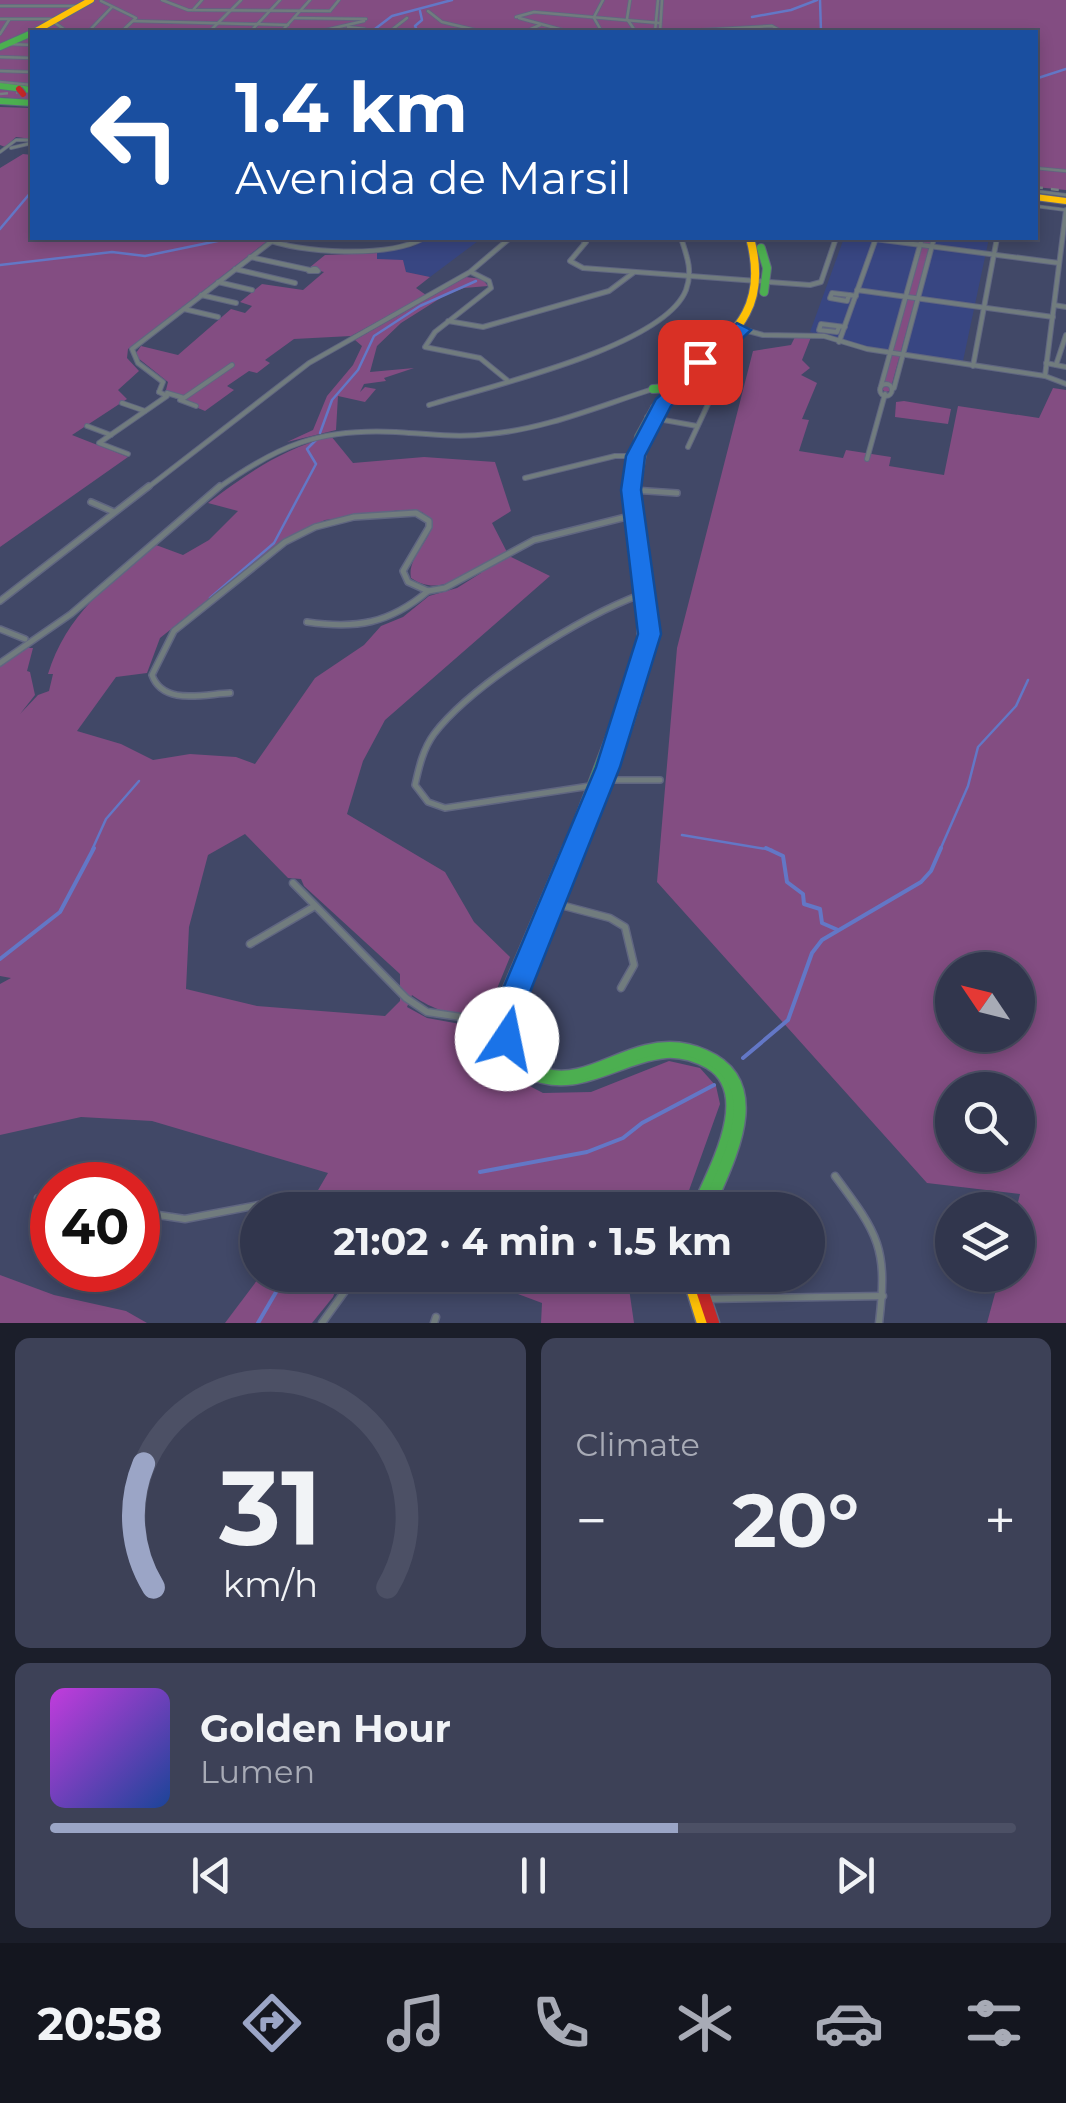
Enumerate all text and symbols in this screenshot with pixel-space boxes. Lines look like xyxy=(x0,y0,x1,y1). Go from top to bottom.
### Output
text: 1.4 km xyxy=(235,64,468,150)
icon: left xyxy=(70,70,200,200)
text: Avenida de Marsil xyxy=(235,150,631,205)
pin xyxy=(658,320,743,405)
icon: arrive xyxy=(673,335,728,390)
north arrow xyxy=(935,952,1035,1052)
map controls xyxy=(935,952,1035,1292)
position arrow xyxy=(455,987,559,1091)
button: search xyxy=(935,1072,1035,1172)
speed limit sign: 40 xyxy=(30,1162,160,1292)
button: layers xyxy=(935,1192,1035,1292)
text: 21:02 · 4 min · 1.5 km xyxy=(333,1218,732,1265)
text: Climate xyxy=(576,1425,700,1464)
text: 31 xyxy=(218,1444,321,1571)
text: 20° xyxy=(732,1474,859,1566)
text: − xyxy=(576,1487,607,1554)
text: + xyxy=(984,1487,1016,1554)
text: km/h xyxy=(223,1562,318,1606)
text: Golden Hour xyxy=(200,1705,451,1752)
text: Lumen xyxy=(200,1752,315,1791)
icon: previous xyxy=(184,1848,239,1903)
icon: pause xyxy=(506,1848,561,1903)
icon: next xyxy=(828,1848,883,1903)
icon: directions xyxy=(237,1988,307,2058)
icon: music xyxy=(381,1988,451,2058)
icon: phone xyxy=(526,1988,596,2058)
icon: climate xyxy=(670,1988,740,2058)
icon: car xyxy=(814,1988,884,2058)
icon: filters xyxy=(959,1988,1029,2058)
text: 20:58 xyxy=(37,1996,163,2051)

